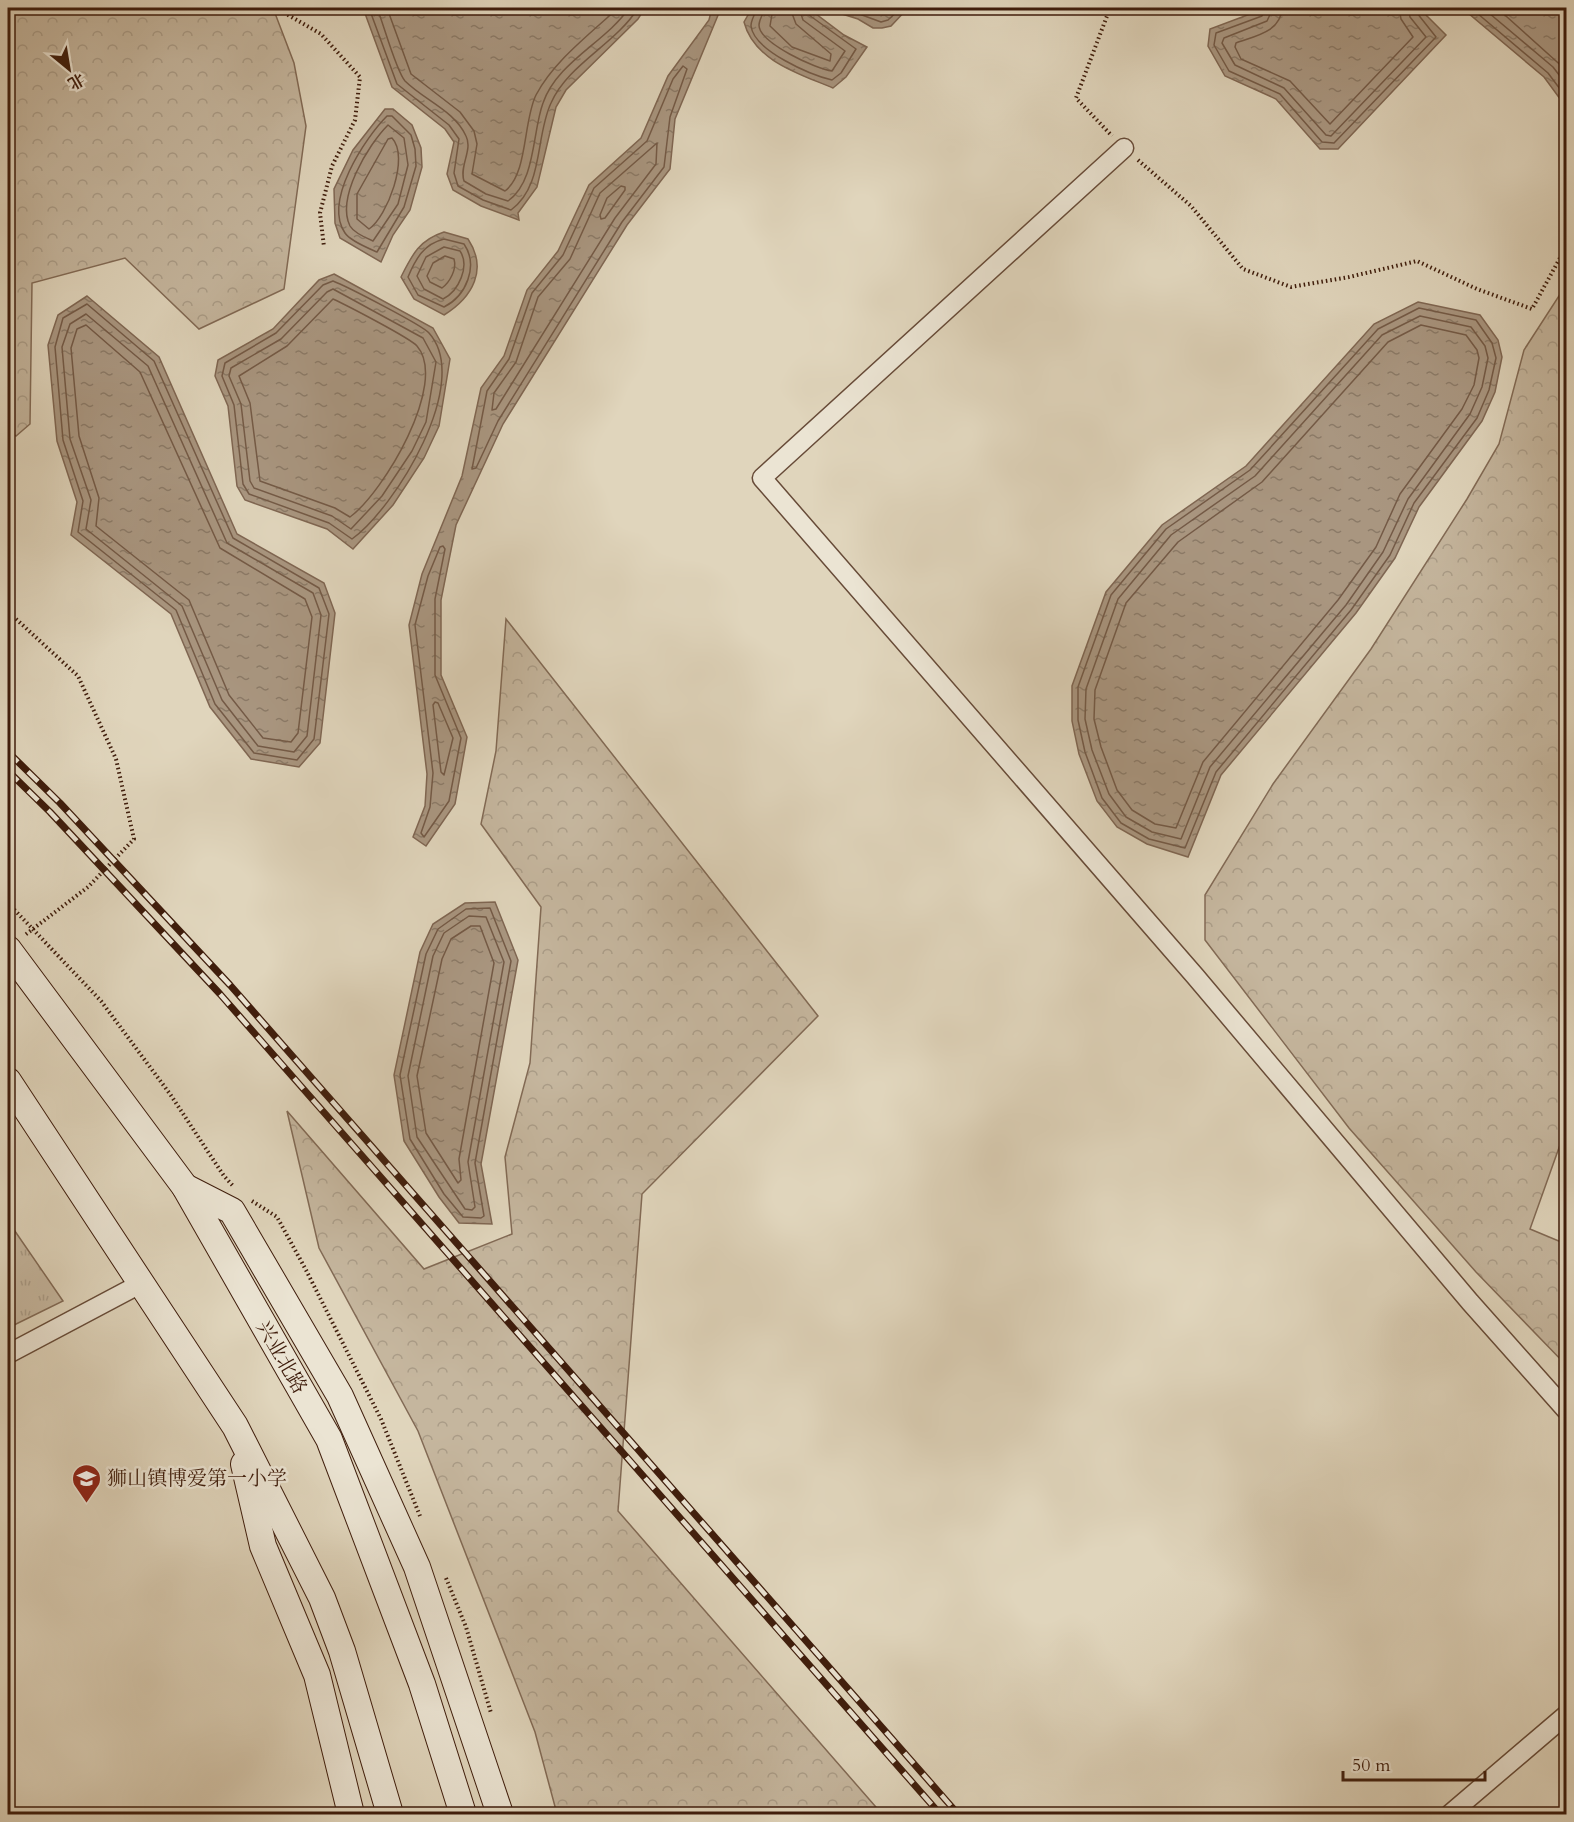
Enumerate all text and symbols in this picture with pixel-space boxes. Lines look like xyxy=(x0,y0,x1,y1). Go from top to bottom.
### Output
north arrow xyxy=(39,39,99,99)
text: 北 xyxy=(64,68,88,95)
street label: 兴业北路 xyxy=(250,1316,313,1399)
school or university icon: 狮山镇博爱第一小学 xyxy=(70,1462,102,1504)
place label: 狮山镇博爱第一小学 xyxy=(107,1465,287,1492)
scale bar xyxy=(1343,1744,1486,1782)
text: 50 m xyxy=(1352,1753,1391,1778)

